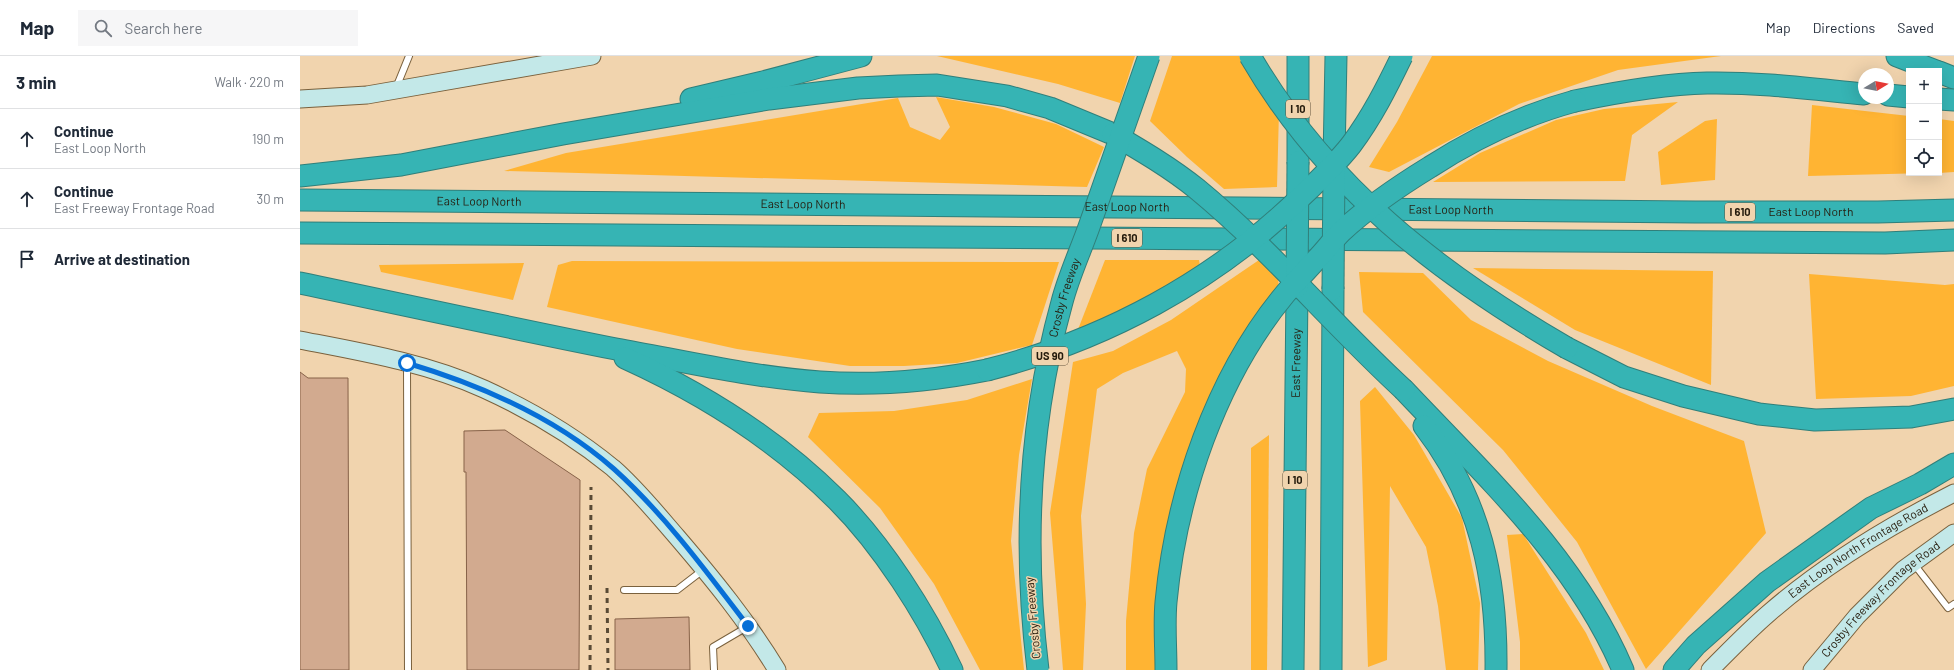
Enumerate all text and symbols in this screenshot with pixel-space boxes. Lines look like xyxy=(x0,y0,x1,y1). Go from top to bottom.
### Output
search box xyxy=(78,10,358,46)
text: Map xyxy=(20,16,54,39)
icon: search xyxy=(92,17,114,39)
text: Search here xyxy=(124,19,202,37)
text: Map xyxy=(1766,19,1791,36)
text: Directions xyxy=(1813,19,1875,36)
text: Saved xyxy=(1897,19,1934,36)
north arrow xyxy=(1858,68,1894,104)
map controls xyxy=(1906,68,1942,176)
button: + xyxy=(1906,68,1942,104)
text: 3 min xyxy=(16,72,56,92)
text: Walk · 220 m xyxy=(214,74,284,90)
road number: I 10 xyxy=(1286,100,1310,118)
button: − xyxy=(1906,104,1942,140)
text: Continue xyxy=(54,122,114,140)
icon: ahead xyxy=(16,128,38,150)
text: 190 m xyxy=(252,131,284,147)
text: East Loop North xyxy=(54,140,146,156)
button: locate xyxy=(1906,140,1942,176)
text: Continue xyxy=(54,182,114,200)
icon: ahead xyxy=(16,188,38,210)
text: 30 m xyxy=(257,191,284,207)
street label: East Loop North xyxy=(436,193,522,208)
street label: East Loop North xyxy=(760,196,846,211)
street label: East Loop North xyxy=(1084,199,1170,213)
text: East Freeway Frontage Road xyxy=(54,200,215,216)
street label: East Loop North xyxy=(1408,202,1494,216)
road number: I 610 xyxy=(1725,203,1755,221)
street label: East Loop North xyxy=(1768,204,1853,218)
road number: I 610 xyxy=(1112,229,1142,247)
icon: arrive xyxy=(16,248,38,270)
text: Arrive at destination xyxy=(54,250,190,268)
street label: Crosby Freeway xyxy=(1045,255,1083,338)
street label: East Freeway xyxy=(1288,328,1303,398)
road number: US 90 xyxy=(1032,347,1068,365)
route start xyxy=(398,354,416,372)
road number: I 10 xyxy=(1283,471,1307,489)
street label: East Loop North Frontage Road xyxy=(1785,500,1930,600)
street label: Crosby Freeway Frontage Road xyxy=(1818,538,1942,660)
street label: Crosby Freeway xyxy=(1021,576,1043,660)
route end xyxy=(739,617,757,635)

